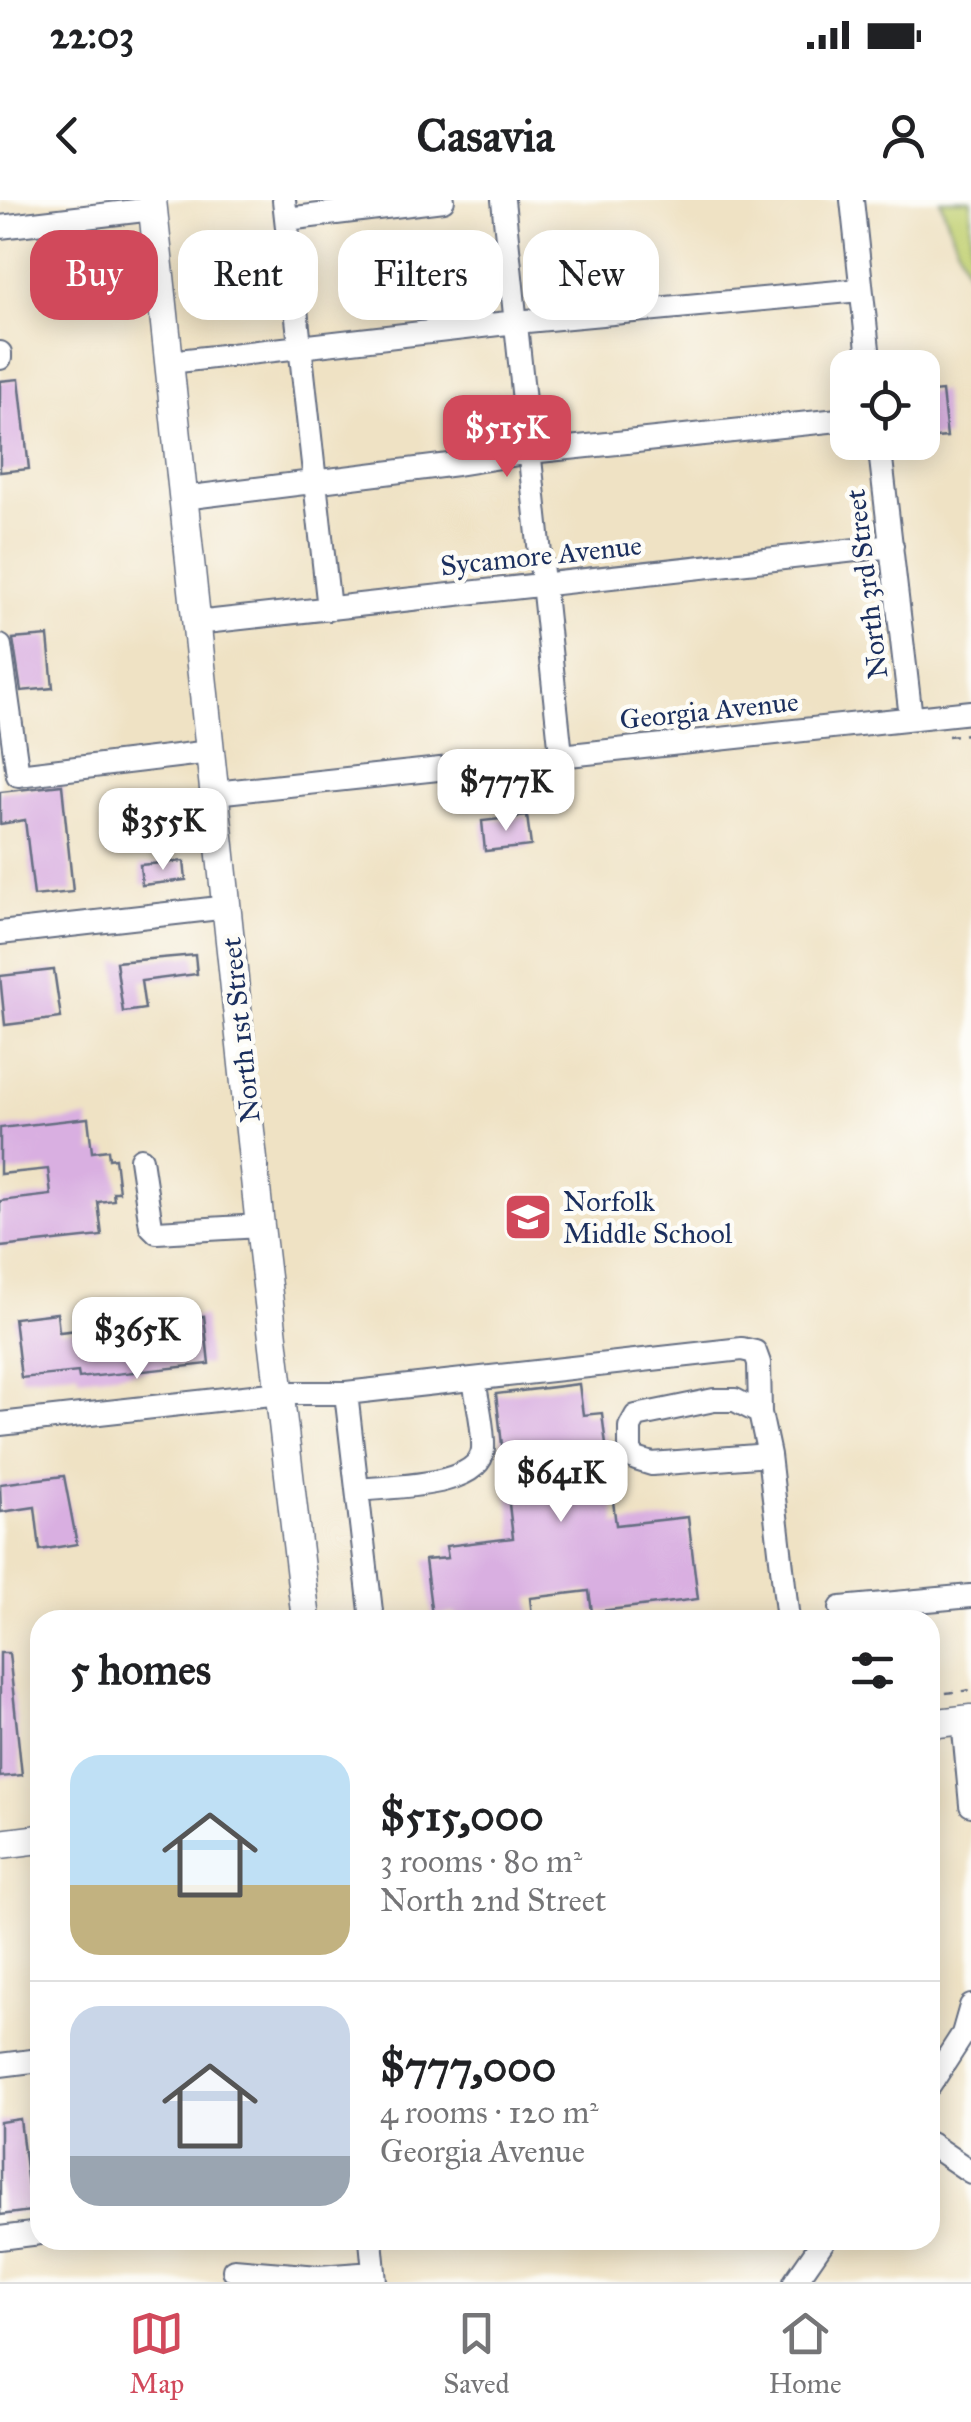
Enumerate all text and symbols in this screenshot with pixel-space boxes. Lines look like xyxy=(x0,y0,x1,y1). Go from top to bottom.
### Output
text: 22:03 xyxy=(50,12,134,58)
icon: back xyxy=(40,108,95,163)
text: Casavia xyxy=(417,108,554,163)
icon: person xyxy=(876,108,931,163)
chip: Buy xyxy=(30,230,158,320)
chip: Rent xyxy=(178,230,318,320)
chip: Filters xyxy=(338,230,503,320)
chip: New xyxy=(523,230,659,320)
map controls xyxy=(830,350,940,460)
button: locate xyxy=(830,350,940,460)
pin: $515K xyxy=(437,395,577,480)
text: $515K xyxy=(465,408,549,447)
street label: North 3rd Street xyxy=(837,487,895,681)
street label: Sycamore Avenue xyxy=(439,528,643,583)
street label: Georgia Avenue xyxy=(618,684,800,737)
pin: $777K xyxy=(436,749,576,834)
text: $777K xyxy=(459,762,553,801)
pin: $355K xyxy=(93,788,233,873)
text: $355K xyxy=(121,801,205,840)
street label: North 1st Street xyxy=(213,935,268,1124)
place label: Norfolk Middle School xyxy=(563,1184,733,1251)
school or university icon: Norfolk Middle School xyxy=(502,1191,554,1243)
pin: $365K xyxy=(67,1297,207,1382)
text: $365K xyxy=(94,1310,180,1349)
pin: $641K xyxy=(491,1440,631,1525)
text: $641K xyxy=(517,1453,605,1492)
icon: filters xyxy=(845,1643,900,1698)
text: 5 homes xyxy=(70,1644,211,1696)
text: $515,000 xyxy=(380,1790,544,1842)
icon: home xyxy=(150,1795,270,1915)
text: 3 rooms · 80 m² xyxy=(380,1842,582,1881)
text: North 2nd Street xyxy=(380,1881,606,1920)
text: $777,000 xyxy=(380,2041,556,2093)
icon: home xyxy=(150,2046,270,2166)
text: 4 rooms · 120 m² xyxy=(380,2093,599,2132)
text: Georgia Avenue xyxy=(380,2132,585,2171)
tab: Map xyxy=(129,2306,184,2401)
tab: Saved xyxy=(443,2306,510,2401)
tab: Home xyxy=(768,2306,842,2401)

